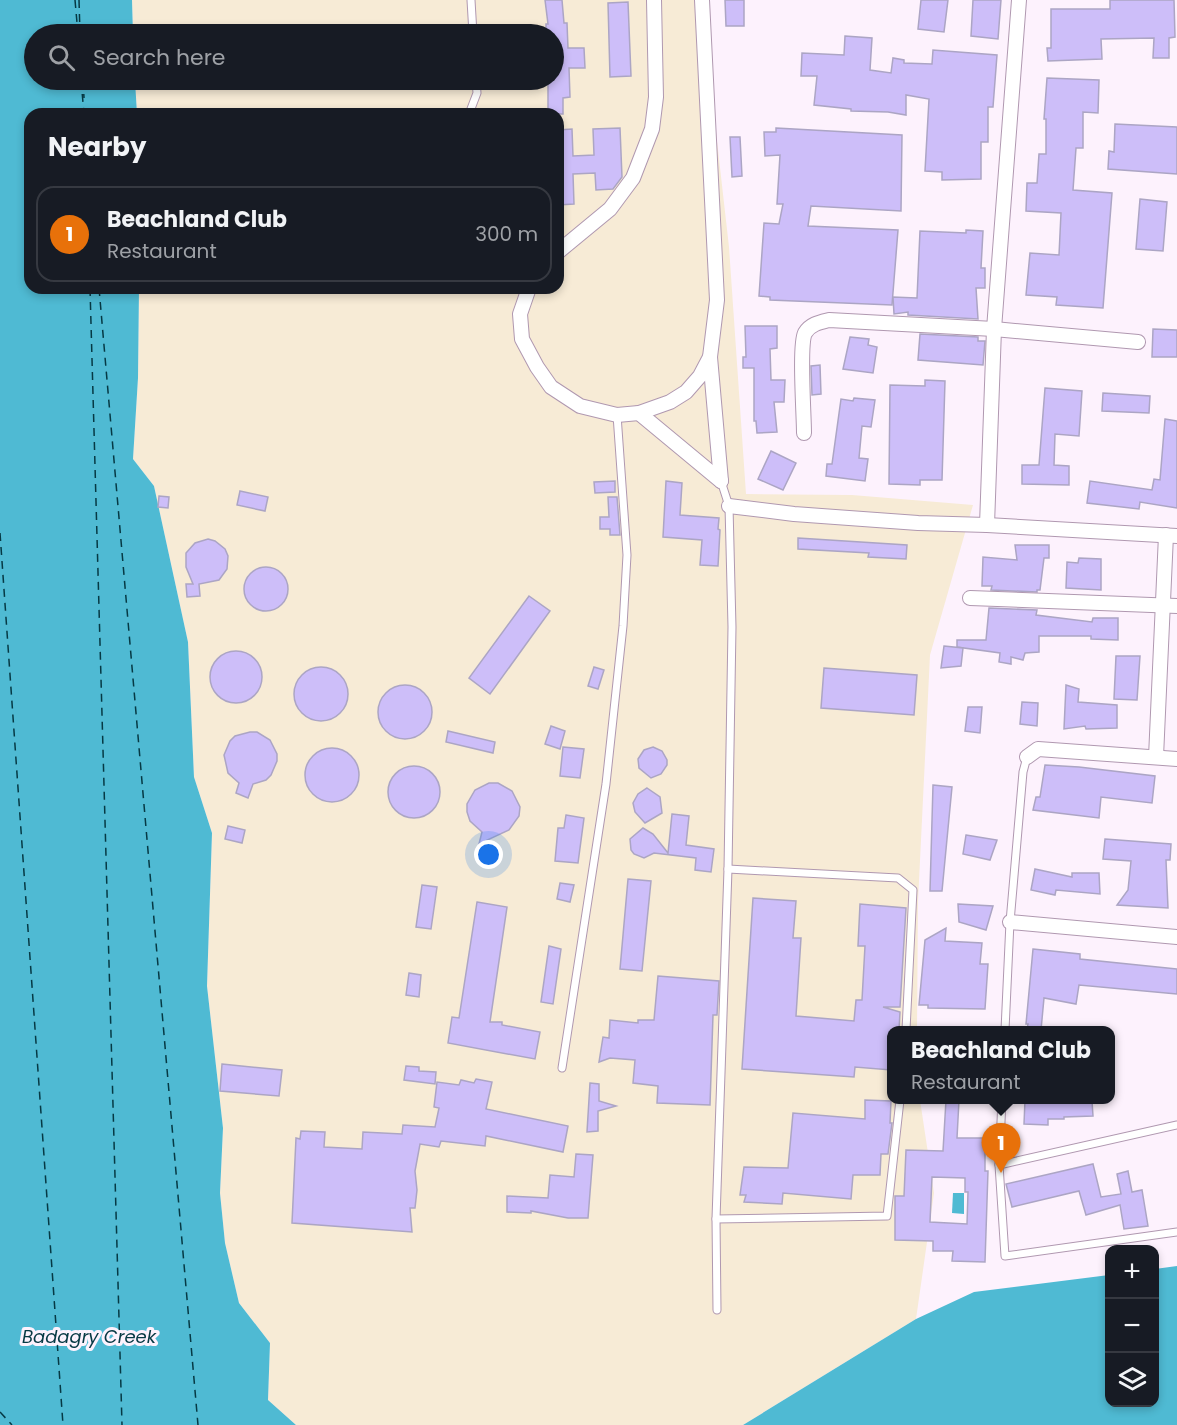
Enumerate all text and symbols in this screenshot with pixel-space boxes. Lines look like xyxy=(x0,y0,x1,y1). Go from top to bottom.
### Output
search box xyxy=(24,24,564,90)
icon: search xyxy=(45,41,78,74)
text: Search here xyxy=(93,42,226,73)
text: Nearby xyxy=(48,129,146,165)
text: Beachland Club xyxy=(107,204,287,235)
text: 1 xyxy=(66,220,73,248)
text: 300 m xyxy=(475,220,538,248)
text: Restaurant xyxy=(107,237,217,265)
your location xyxy=(474,840,503,869)
popup xyxy=(887,1026,1115,1104)
text: Beachland Club xyxy=(911,1035,1091,1066)
text: Restaurant xyxy=(911,1068,1021,1096)
pin: 1 xyxy=(982,1124,1020,1173)
map controls xyxy=(1105,1245,1159,1407)
button: + xyxy=(1105,1245,1159,1299)
button: − xyxy=(1105,1299,1159,1353)
water label: Badagry Creek xyxy=(22,1324,157,1349)
button: layers xyxy=(1105,1353,1159,1407)

